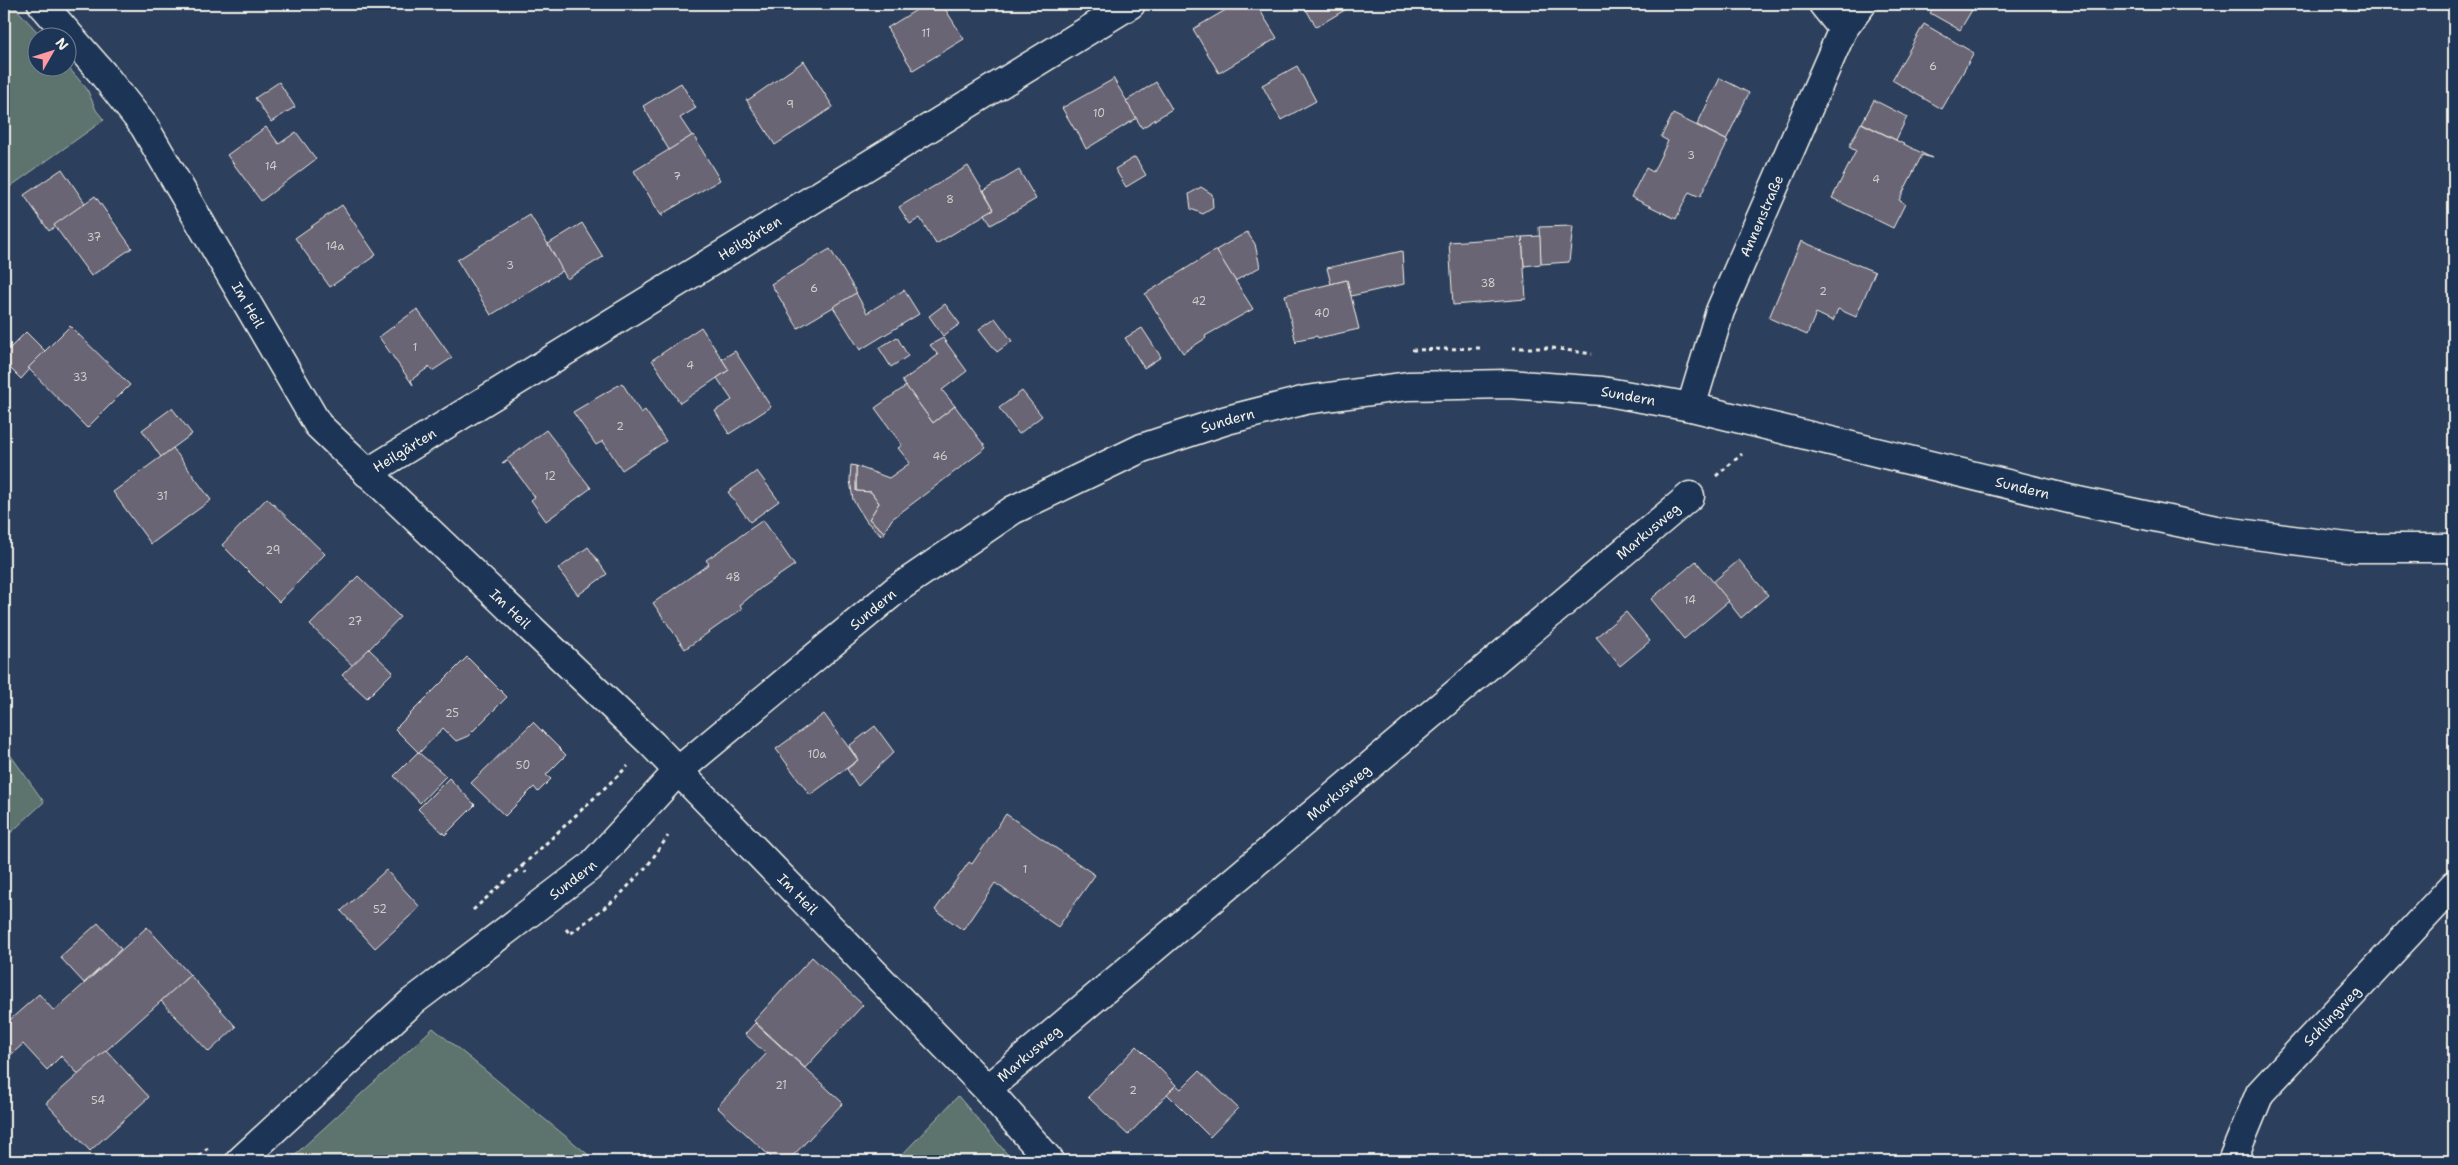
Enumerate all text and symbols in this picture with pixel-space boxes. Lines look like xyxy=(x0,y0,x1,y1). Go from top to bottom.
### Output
house number: 11 xyxy=(922,26,930,41)
north arrow xyxy=(28,28,78,78)
text: N xyxy=(52,34,73,54)
house number: 6 xyxy=(1929,59,1937,74)
house number: 9 xyxy=(786,97,794,112)
house number: 10 xyxy=(1093,106,1105,121)
house number: 3 xyxy=(1687,148,1695,163)
house number: 14 xyxy=(265,159,277,174)
house number: 7 xyxy=(673,169,681,184)
street label: Annenstraße xyxy=(1736,172,1787,260)
house number: 4 xyxy=(1872,172,1880,187)
house number: 8 xyxy=(946,192,954,207)
street label: Heilgärten xyxy=(715,212,785,264)
house number: 37 xyxy=(87,230,102,245)
house number: 14a xyxy=(326,239,344,254)
house number: 3 xyxy=(506,258,514,273)
house number: 38 xyxy=(1480,276,1496,291)
street label: Im Heil xyxy=(228,279,269,332)
house number: 6 xyxy=(810,281,818,296)
house number: 2 xyxy=(1819,284,1827,299)
house number: 42 xyxy=(1192,294,1206,309)
house number: 40 xyxy=(1314,306,1330,321)
house number: 1 xyxy=(413,340,417,355)
house number: 4 xyxy=(686,358,694,373)
house number: 33 xyxy=(73,370,87,385)
street label: Sundern xyxy=(1600,382,1657,410)
street label: Sundern xyxy=(1198,404,1257,437)
house number: 2 xyxy=(616,419,624,434)
street label: Heilgärten xyxy=(370,424,440,476)
house number: 46 xyxy=(932,449,948,464)
house number: 12 xyxy=(544,469,556,484)
street label: Sundern xyxy=(1994,472,2052,503)
house number: 31 xyxy=(156,489,168,504)
street label: Markusweg xyxy=(1612,499,1684,564)
house number: 29 xyxy=(266,543,280,558)
house number: 48 xyxy=(725,570,741,585)
street label: Sundern xyxy=(846,584,900,634)
street label: Im Heil xyxy=(486,585,535,633)
house number: 14 xyxy=(1684,593,1696,608)
house number: 27 xyxy=(348,614,363,629)
house number: 25 xyxy=(445,706,459,721)
house number: 10a xyxy=(808,747,826,762)
house number: 50 xyxy=(516,758,530,773)
street label: Markusweg xyxy=(1303,760,1374,825)
street label: Sundern xyxy=(545,856,601,904)
house number: 1 xyxy=(1023,862,1027,877)
street label: Im Heil xyxy=(774,870,822,919)
house number: 52 xyxy=(373,902,387,917)
street label: Schlingweg xyxy=(2299,982,2364,1050)
street label: Markusweg xyxy=(993,1021,1065,1086)
house number: 21 xyxy=(775,1078,787,1093)
house number: 2 xyxy=(1129,1083,1137,1098)
house number: 54 xyxy=(91,1093,105,1108)

